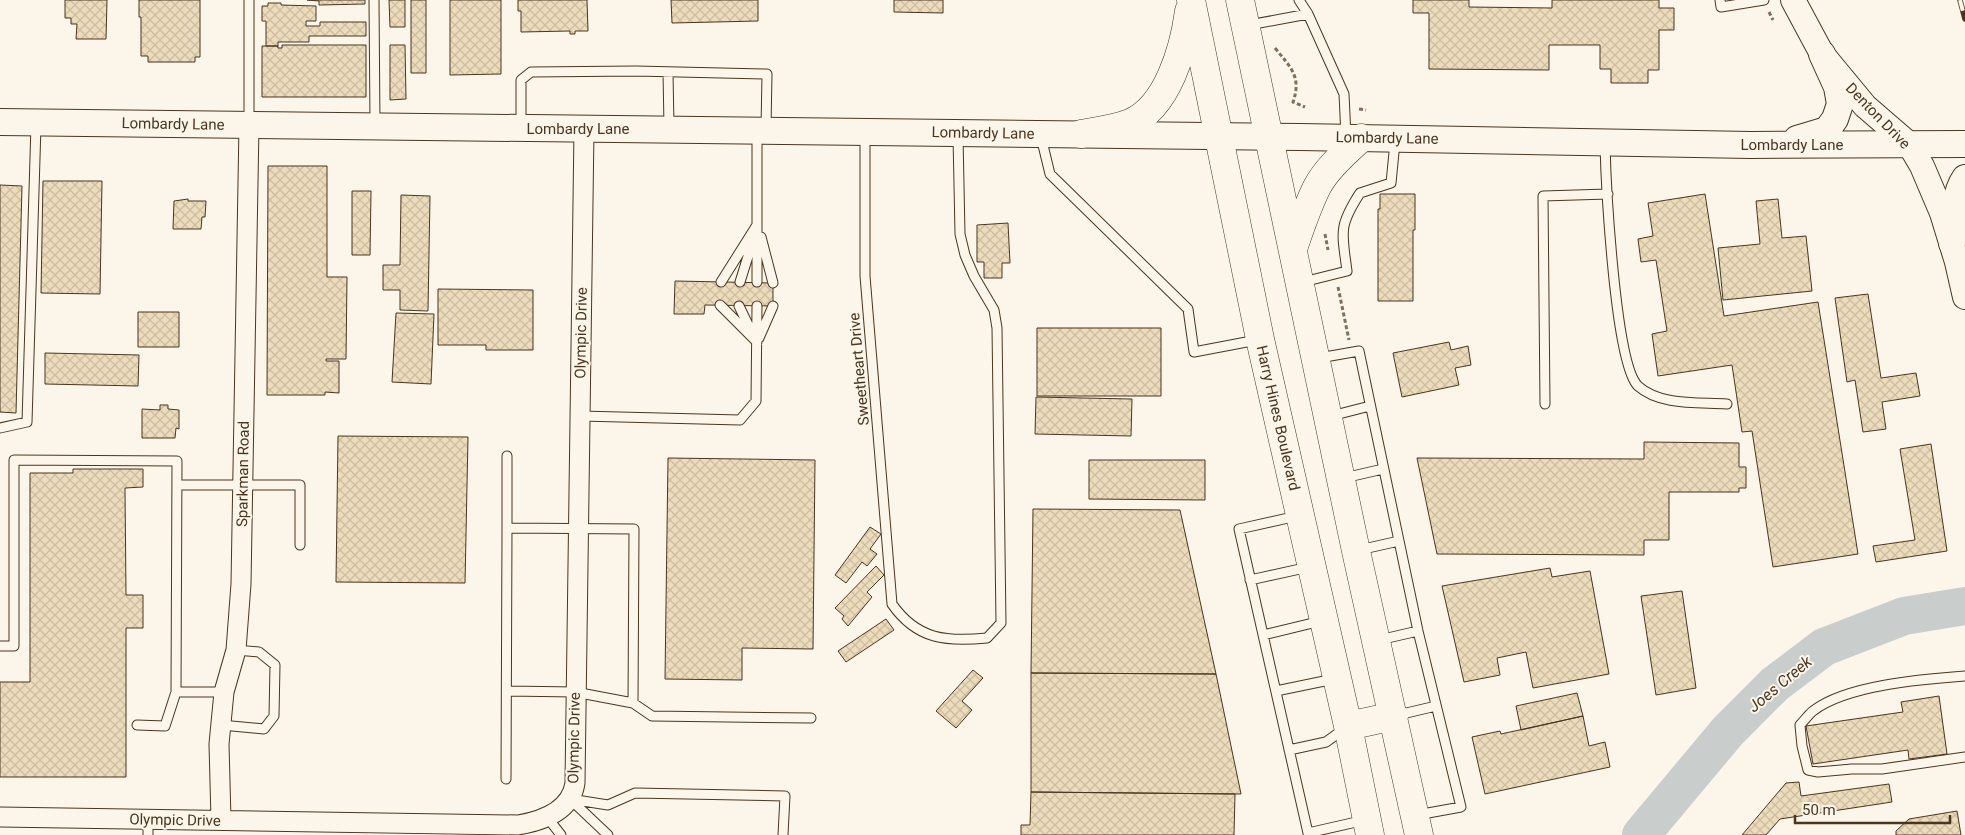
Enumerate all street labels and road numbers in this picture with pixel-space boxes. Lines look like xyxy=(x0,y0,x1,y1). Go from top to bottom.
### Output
street label: Denton Drive xyxy=(1842,79,1914,153)
street label: Lombardy Lane xyxy=(121,114,225,134)
street label: Lombardy Lane xyxy=(526,120,630,138)
street label: Lombardy Lane xyxy=(931,123,1035,143)
street label: Lombardy Lane xyxy=(1335,128,1439,148)
street label: Lombardy Lane xyxy=(1740,136,1844,154)
street label: Olympic Drive xyxy=(571,287,591,379)
street label: Sweetheart Drive xyxy=(845,312,873,426)
street label: Harry Hines Boulevard xyxy=(1253,344,1303,492)
street label: Sparkman Road xyxy=(233,421,253,527)
street label: Olympic Drive xyxy=(564,692,584,784)
street label: Olympic Drive xyxy=(129,810,221,830)

